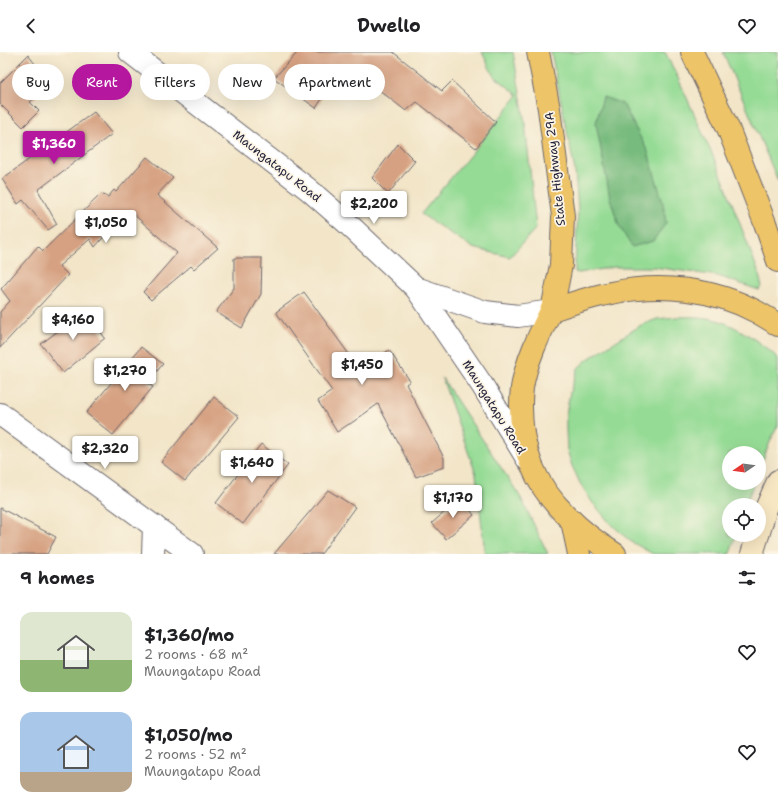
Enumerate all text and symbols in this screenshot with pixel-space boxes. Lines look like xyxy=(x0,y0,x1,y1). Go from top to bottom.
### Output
text: Dwello xyxy=(357,14,421,38)
icon: back xyxy=(20,15,42,37)
icon: heart xyxy=(736,15,758,37)
chip: Buy xyxy=(12,64,64,100)
chip: Rent xyxy=(72,64,132,100)
chip: Filters xyxy=(140,64,210,100)
chip: New xyxy=(218,64,276,100)
chip: Apartment xyxy=(284,64,385,100)
street label: State Highway 29A xyxy=(541,111,569,227)
street label: Maungatapu Road xyxy=(230,126,325,206)
pin: $1,360 xyxy=(21,131,87,165)
text: $1,360 xyxy=(32,135,76,152)
pin: $2,200 xyxy=(341,191,407,225)
text: $2,200 xyxy=(350,195,398,212)
pin: $1,050 xyxy=(73,210,139,244)
text: $1,050 xyxy=(84,214,128,231)
pin: $4,160 xyxy=(40,307,106,341)
text: $4,160 xyxy=(51,311,95,328)
pin: $1,450 xyxy=(329,352,395,386)
text: $1,450 xyxy=(341,356,383,373)
street label: Maungatapu Road xyxy=(459,357,530,457)
pin: $1,270 xyxy=(92,358,158,392)
text: $1,270 xyxy=(103,362,147,379)
pin: $2,320 xyxy=(72,436,138,470)
text: $2,320 xyxy=(81,440,129,457)
north arrow xyxy=(722,446,766,490)
map controls xyxy=(722,446,766,542)
pin: $1,640 xyxy=(219,450,285,484)
text: $1,640 xyxy=(230,454,274,471)
pin: $1,170 xyxy=(420,485,486,519)
text: $1,170 xyxy=(433,489,473,506)
button: locate xyxy=(722,498,766,542)
text: 9 homes xyxy=(20,567,95,589)
icon: filters xyxy=(736,567,758,589)
text: $1,360/mo xyxy=(144,624,234,646)
icon: home xyxy=(52,628,100,676)
icon: heart xyxy=(736,641,758,663)
text: 2 rooms · 68 m² xyxy=(144,646,248,663)
text: Maungatapu Road xyxy=(144,663,261,680)
text: $1,050/mo xyxy=(144,724,233,746)
icon: home xyxy=(52,728,100,776)
icon: heart xyxy=(736,741,758,763)
text: 2 rooms · 52 m² xyxy=(144,746,247,763)
text: Maungatapu Road xyxy=(144,763,261,780)

